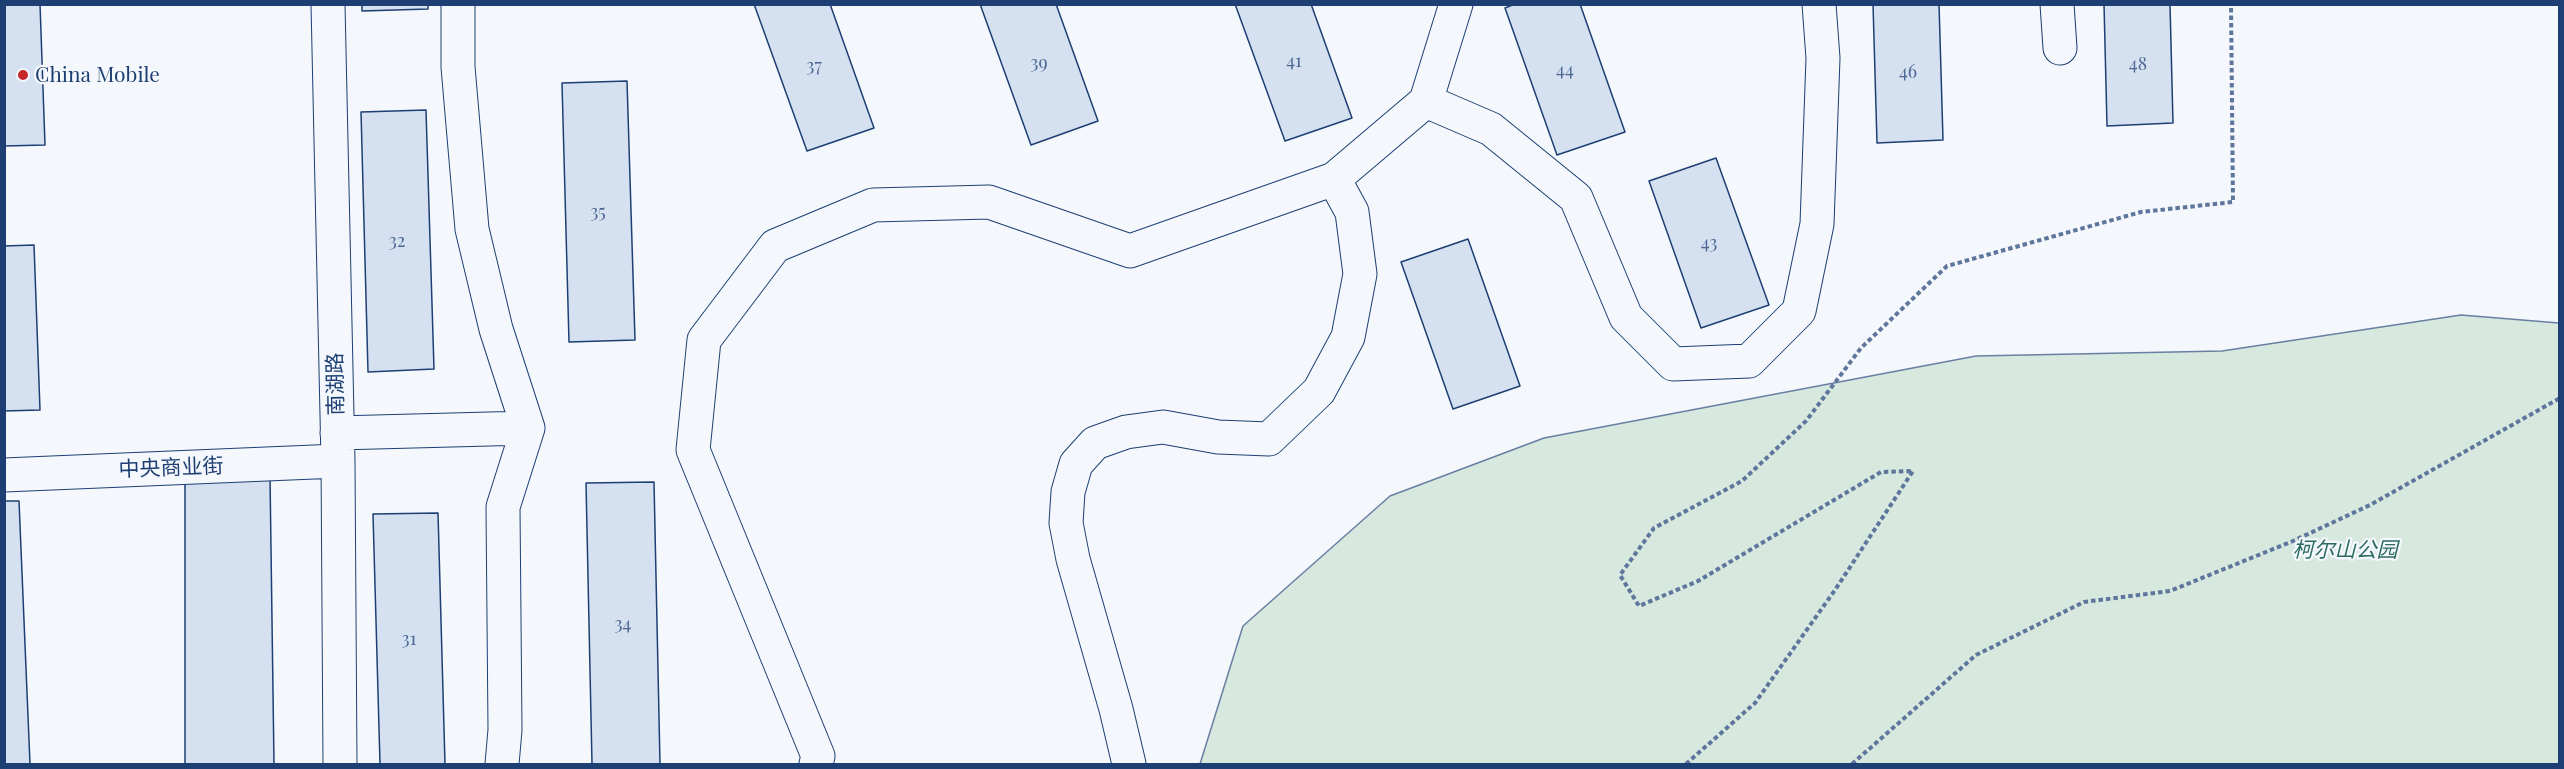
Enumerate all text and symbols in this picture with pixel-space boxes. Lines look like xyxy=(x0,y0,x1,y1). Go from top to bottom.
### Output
house number: 41 xyxy=(1286,50,1302,72)
house number: 39 xyxy=(1030,52,1048,74)
house number: 48 xyxy=(2129,53,2147,75)
house number: 37 xyxy=(806,55,822,77)
house number: 44 xyxy=(1556,59,1574,81)
house number: 46 xyxy=(1899,61,1917,83)
place label: China Mobile xyxy=(35,62,160,88)
marker: China Mobile xyxy=(16,68,30,82)
house number: 35 xyxy=(590,201,606,223)
house number: 32 xyxy=(389,230,405,252)
house number: 43 xyxy=(1701,232,1717,254)
street label: 南湖路 xyxy=(323,352,349,416)
street label: 中央商业街 xyxy=(118,454,224,482)
park label: 柯尔山公园 xyxy=(2293,537,2397,563)
house number: 34 xyxy=(614,613,632,635)
house number: 31 xyxy=(402,628,416,650)

